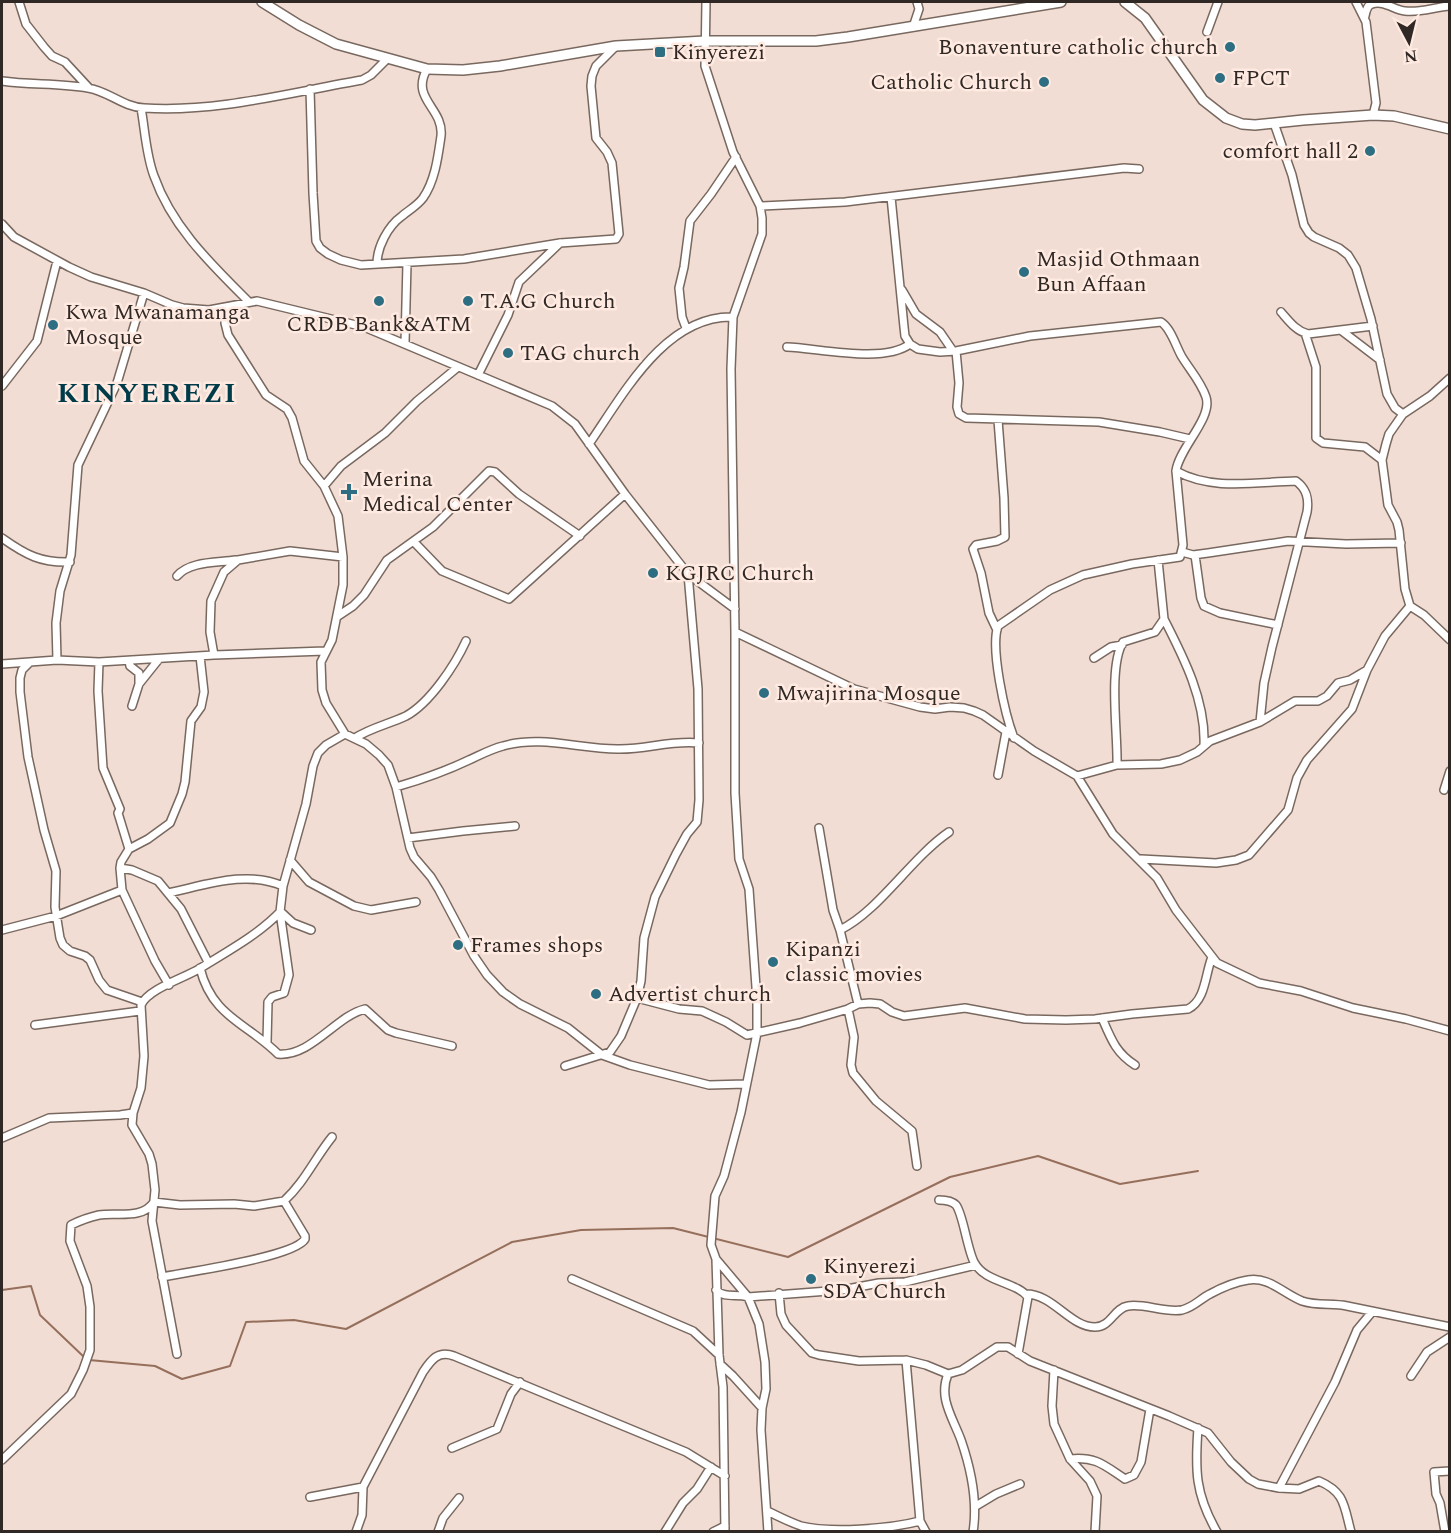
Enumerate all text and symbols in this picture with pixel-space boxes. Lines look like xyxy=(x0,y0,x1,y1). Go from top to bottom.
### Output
north arrow xyxy=(1379,12,1439,72)
place label: Bonaventure catholic church xyxy=(938,31,1218,64)
place label: Kinyerezi xyxy=(672,36,765,69)
marker: Bonaventure catholic church xyxy=(1223,40,1237,54)
text: N xyxy=(1403,43,1419,69)
marker: Kinyerezi xyxy=(653,45,667,59)
place label: FPCT xyxy=(1232,62,1290,95)
place label: Catholic Church xyxy=(870,66,1032,99)
marker: FPCT xyxy=(1213,71,1227,85)
marker: Catholic Church xyxy=(1037,75,1051,89)
place label: comfort hall 2 xyxy=(1223,135,1358,168)
marker: comfort hall 2 xyxy=(1363,144,1377,158)
place label: Masjid Othmaan Bun Affaan xyxy=(1036,243,1200,301)
marker: Masjid Othmaan Bun Affaan xyxy=(1017,265,1031,279)
place label: T.A.G Church xyxy=(480,285,616,318)
marker: CRDB Bank&ATM xyxy=(372,294,386,308)
marker: T.A.G Church xyxy=(461,294,475,308)
place label: Kwa Mwanamanga Mosque xyxy=(65,296,250,354)
place label: CRDB Bank&ATM xyxy=(287,308,471,341)
marker: Kwa Mwanamanga Mosque xyxy=(46,318,60,332)
place label: TAG church xyxy=(520,337,640,370)
marker: TAG church xyxy=(501,346,515,360)
district label: KINYEREZI xyxy=(57,372,237,415)
place label: Merina Medical Center xyxy=(362,463,513,521)
marker: Merina Medical Center xyxy=(340,483,358,501)
place label: KGJRC Church xyxy=(665,557,814,590)
marker: KGJRC Church xyxy=(646,566,660,580)
place label: Mwajirina Mosque xyxy=(776,677,961,710)
marker: Mwajirina Mosque xyxy=(757,686,771,700)
place label: Frames shops xyxy=(470,929,603,962)
place label: Kipanzi classic movies xyxy=(785,933,923,991)
marker: Frames shops xyxy=(451,938,465,952)
marker: Kipanzi classic movies xyxy=(766,955,780,969)
place label: Advertist church xyxy=(608,978,771,1011)
marker: Advertist church xyxy=(589,987,603,1001)
place label: Kinyerezi SDA Church xyxy=(823,1250,946,1308)
marker: Kinyerezi SDA Church xyxy=(804,1272,818,1286)

